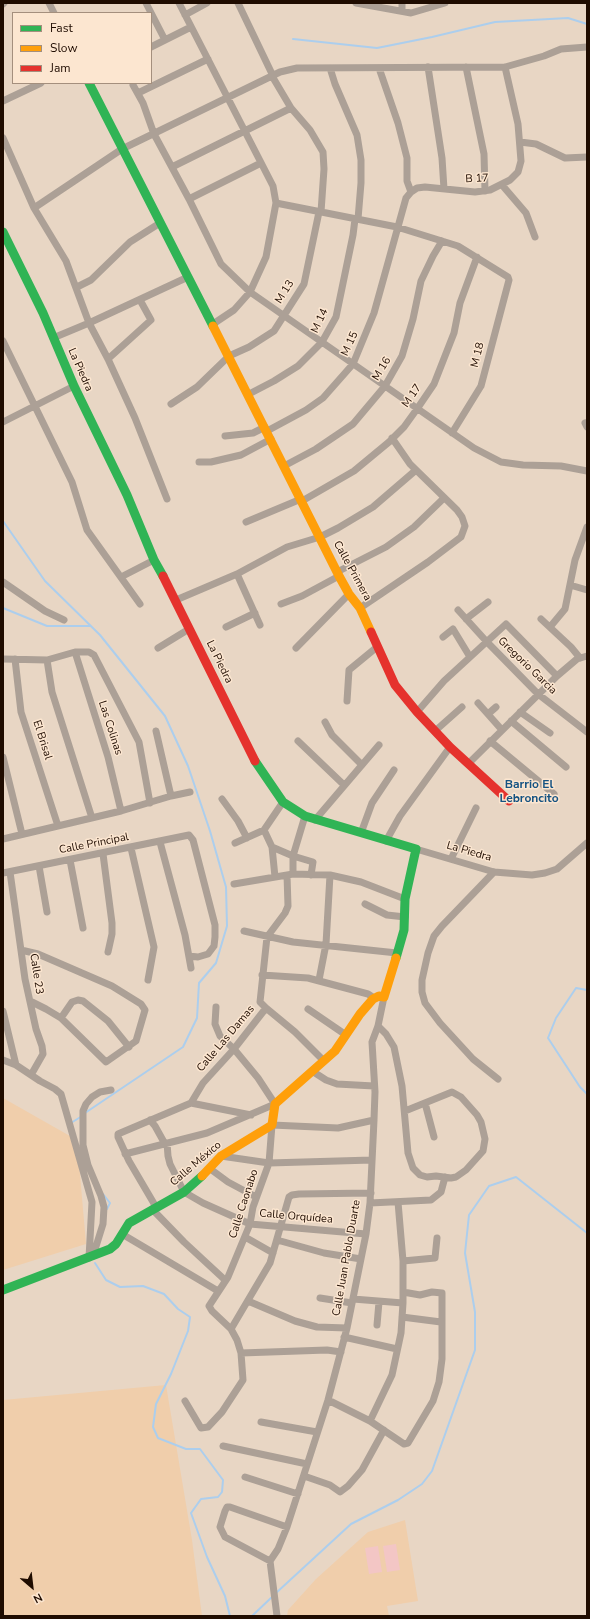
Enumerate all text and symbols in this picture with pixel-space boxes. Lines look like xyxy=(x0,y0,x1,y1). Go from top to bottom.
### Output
legend xyxy=(12,12,152,84)
text: Fast xyxy=(50,20,73,36)
text: Slow xyxy=(50,40,78,56)
text: Jam xyxy=(50,60,71,76)
street label: B 17 xyxy=(465,172,489,186)
street label: M 13 xyxy=(273,278,297,306)
street label: M 14 xyxy=(309,307,331,335)
street label: M 15 xyxy=(339,330,361,358)
street label: M 18 xyxy=(469,341,487,369)
street label: La Piedra xyxy=(65,346,95,394)
street label: M 16 xyxy=(370,355,394,383)
street label: M 17 xyxy=(399,382,425,410)
street label: Calle Primera xyxy=(330,539,374,603)
street label: Gregorio Garcia xyxy=(495,635,559,697)
street label: La Piedra xyxy=(203,638,235,686)
street label: Las Colinas xyxy=(95,699,125,757)
street label: El Brisal xyxy=(29,719,55,761)
district label: Barrio El Lebroncito xyxy=(499,778,559,806)
street label: Calle Principal xyxy=(58,831,130,857)
street label: La Piedra xyxy=(445,839,493,865)
street label: Calle 23 xyxy=(26,953,46,995)
street label: Calle Las Damas xyxy=(194,1003,258,1075)
street label: Calle México xyxy=(168,1139,224,1189)
street label: Calle Caonabo xyxy=(227,1168,261,1240)
street label: Calle Juan Pablo Duarte xyxy=(330,1199,364,1317)
street label: Calle Orquídea xyxy=(259,1207,333,1227)
north arrow xyxy=(12,1567,52,1607)
text: N xyxy=(31,1589,45,1607)

